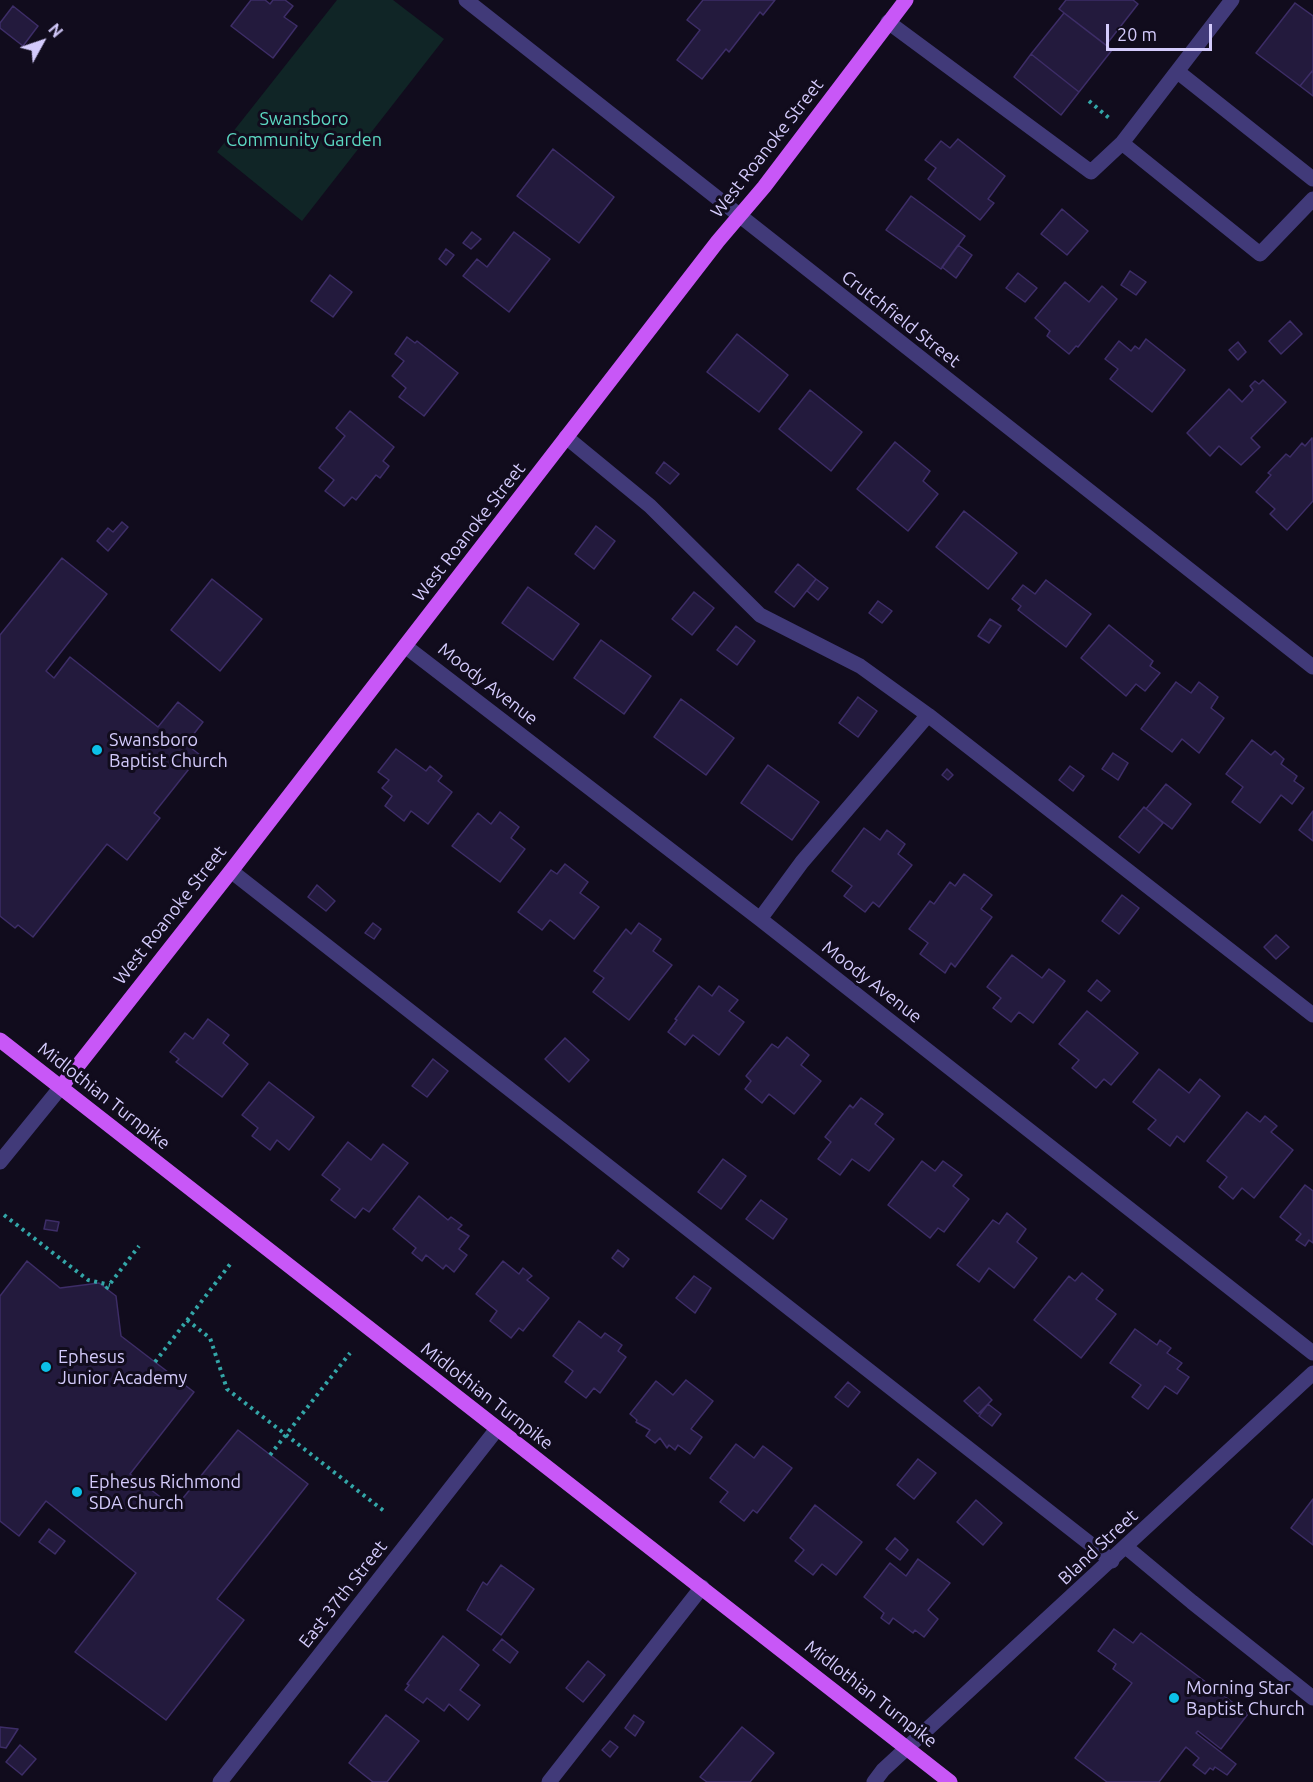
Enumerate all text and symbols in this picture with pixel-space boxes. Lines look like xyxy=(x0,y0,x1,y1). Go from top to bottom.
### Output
north arrow xyxy=(12,12,72,72)
scale bar xyxy=(1109,12,1216,50)
text: N xyxy=(45,20,67,41)
text: 20 m xyxy=(1117,24,1157,44)
street label: West Roanoke Street xyxy=(706,74,828,222)
park label: Swansboro Community Garden xyxy=(226,108,382,150)
street label: Crutchfield Street xyxy=(837,266,965,372)
street label: West Roanoke Street xyxy=(408,458,530,606)
street label: Moody Avenue xyxy=(434,638,542,730)
place label: Swansboro Baptist Church xyxy=(109,729,228,771)
marker: Swansboro Baptist Church xyxy=(90,743,104,757)
street label: West Roanoke Street xyxy=(109,841,231,989)
street label: Moody Avenue xyxy=(818,936,926,1028)
street label: Midlothian Turnpike xyxy=(34,1038,174,1154)
street label: Midlothian Turnpike xyxy=(417,1338,557,1454)
place label: Ephesus Junior Academy xyxy=(58,1346,187,1388)
marker: Ephesus Junior Academy xyxy=(39,1360,53,1374)
place label: Ephesus Richmond SDA Church xyxy=(89,1471,241,1514)
marker: Ephesus Richmond SDA Church xyxy=(70,1485,84,1499)
street label: Bland Street xyxy=(1054,1505,1142,1589)
street label: East 37th Street xyxy=(294,1536,392,1652)
street label: Midlothian Turnpike xyxy=(801,1636,941,1752)
place label: Morning Star Baptist Church xyxy=(1186,1677,1305,1720)
marker: Morning Star Baptist Church xyxy=(1167,1691,1181,1705)

